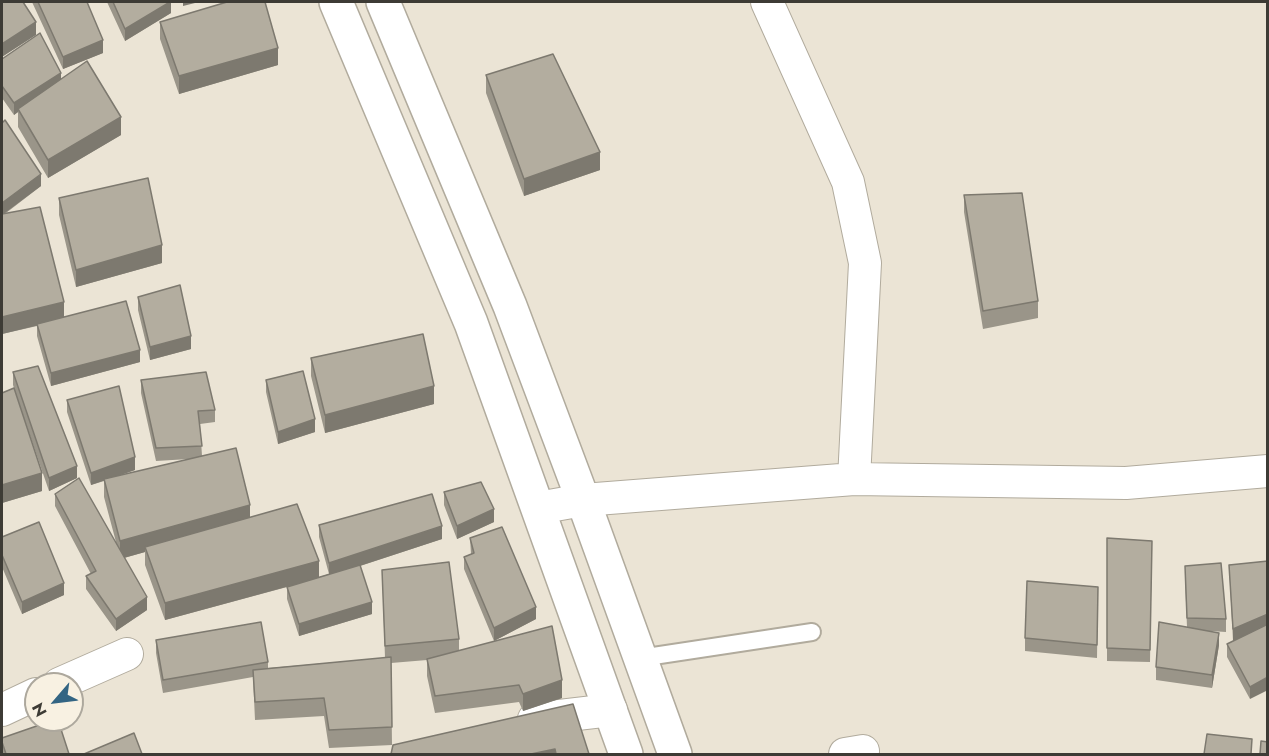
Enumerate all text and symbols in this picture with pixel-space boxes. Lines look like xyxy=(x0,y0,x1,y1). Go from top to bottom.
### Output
north arrow xyxy=(24,672,84,732)
text: N xyxy=(26,699,53,721)

